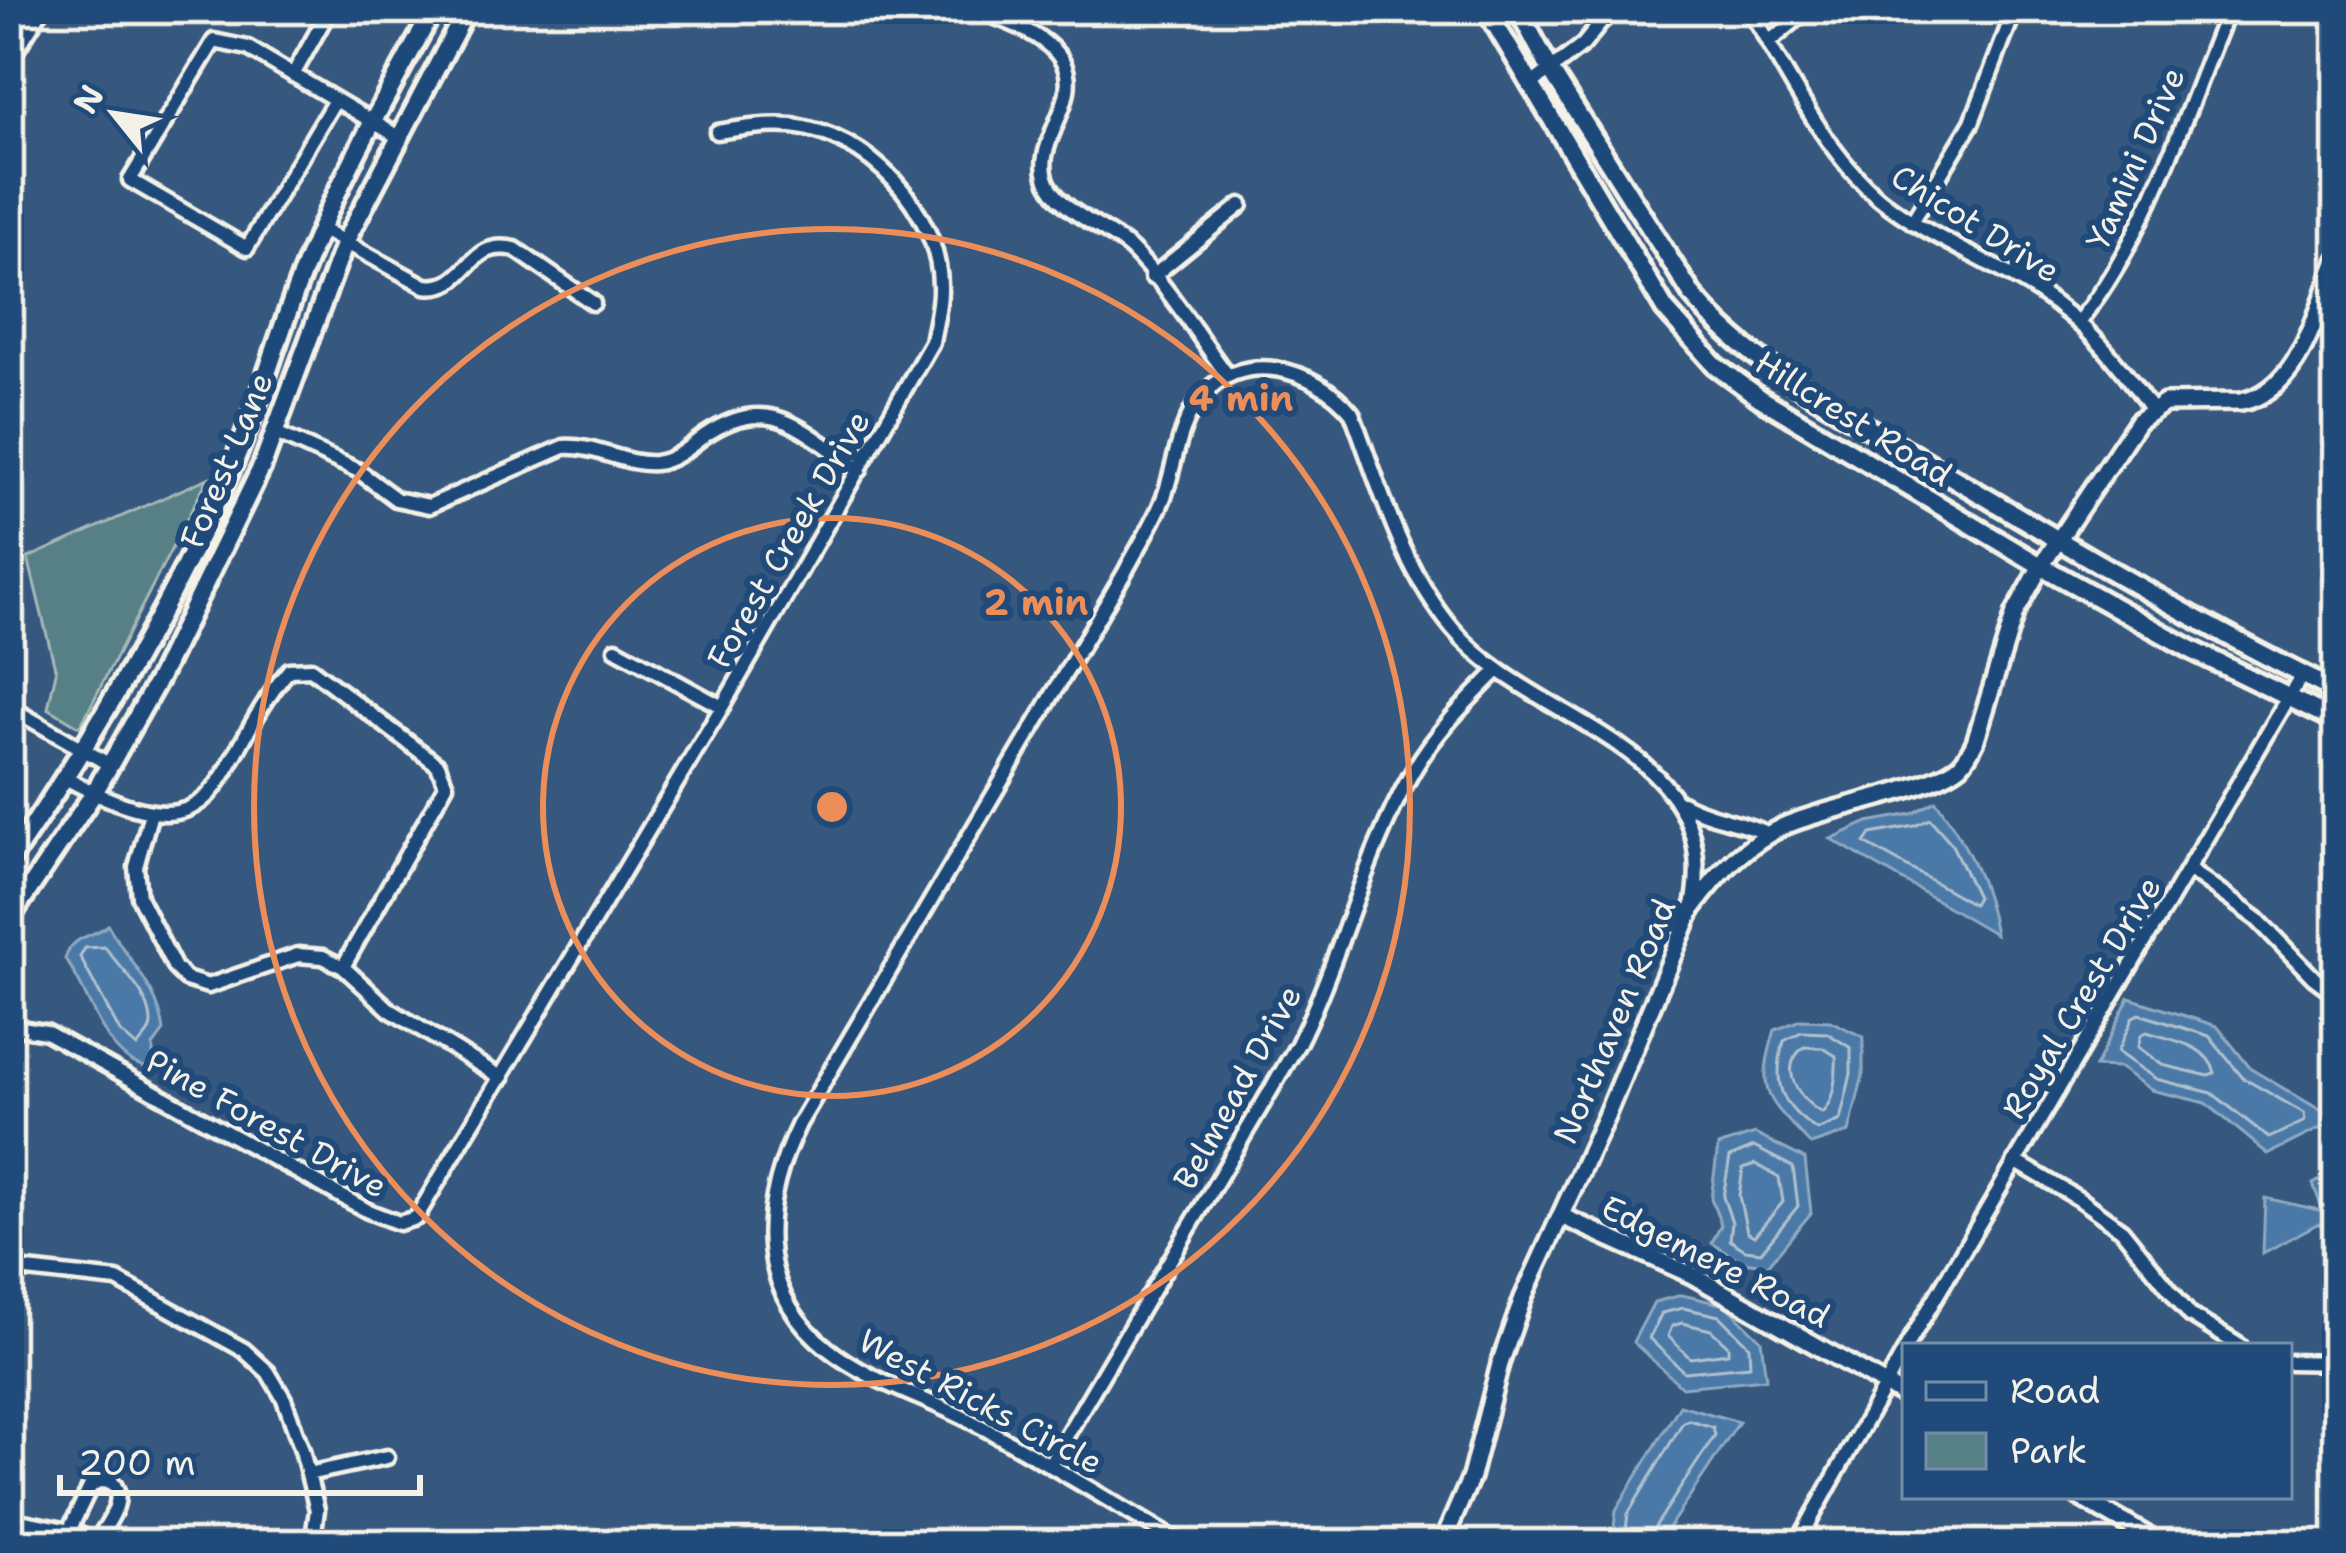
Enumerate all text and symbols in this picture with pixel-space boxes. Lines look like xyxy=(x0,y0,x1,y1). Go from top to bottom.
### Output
north arrow xyxy=(54,54,174,174)
street label: Yamini Drive xyxy=(2075,60,2196,257)
text: N xyxy=(62,77,114,122)
street label: Chicot Drive xyxy=(1883,154,2069,293)
street label: Hillcrest Road xyxy=(1747,340,1961,497)
street label: Forest Lane xyxy=(169,365,284,555)
text: 4 min xyxy=(1189,374,1294,423)
street label: Forest Creek Drive xyxy=(696,402,881,676)
text: 2 min xyxy=(984,578,1089,627)
centre of rings xyxy=(811,786,853,828)
street label: Royal Crest Drive xyxy=(1991,868,2172,1127)
street label: Northaven Road xyxy=(1543,892,1686,1151)
street label: Belmead Drive xyxy=(1163,977,1312,1198)
street label: Pine Forest Drive xyxy=(138,1039,395,1208)
street label: Edgemere Road xyxy=(1594,1184,1838,1339)
street label: West Ricks Circle xyxy=(851,1318,1111,1485)
legend xyxy=(1902,1343,2292,1499)
text: Road xyxy=(2010,1366,2100,1415)
scale bar xyxy=(60,1421,420,1495)
text: Park xyxy=(2010,1426,2087,1475)
text: 200 m xyxy=(78,1438,195,1487)

